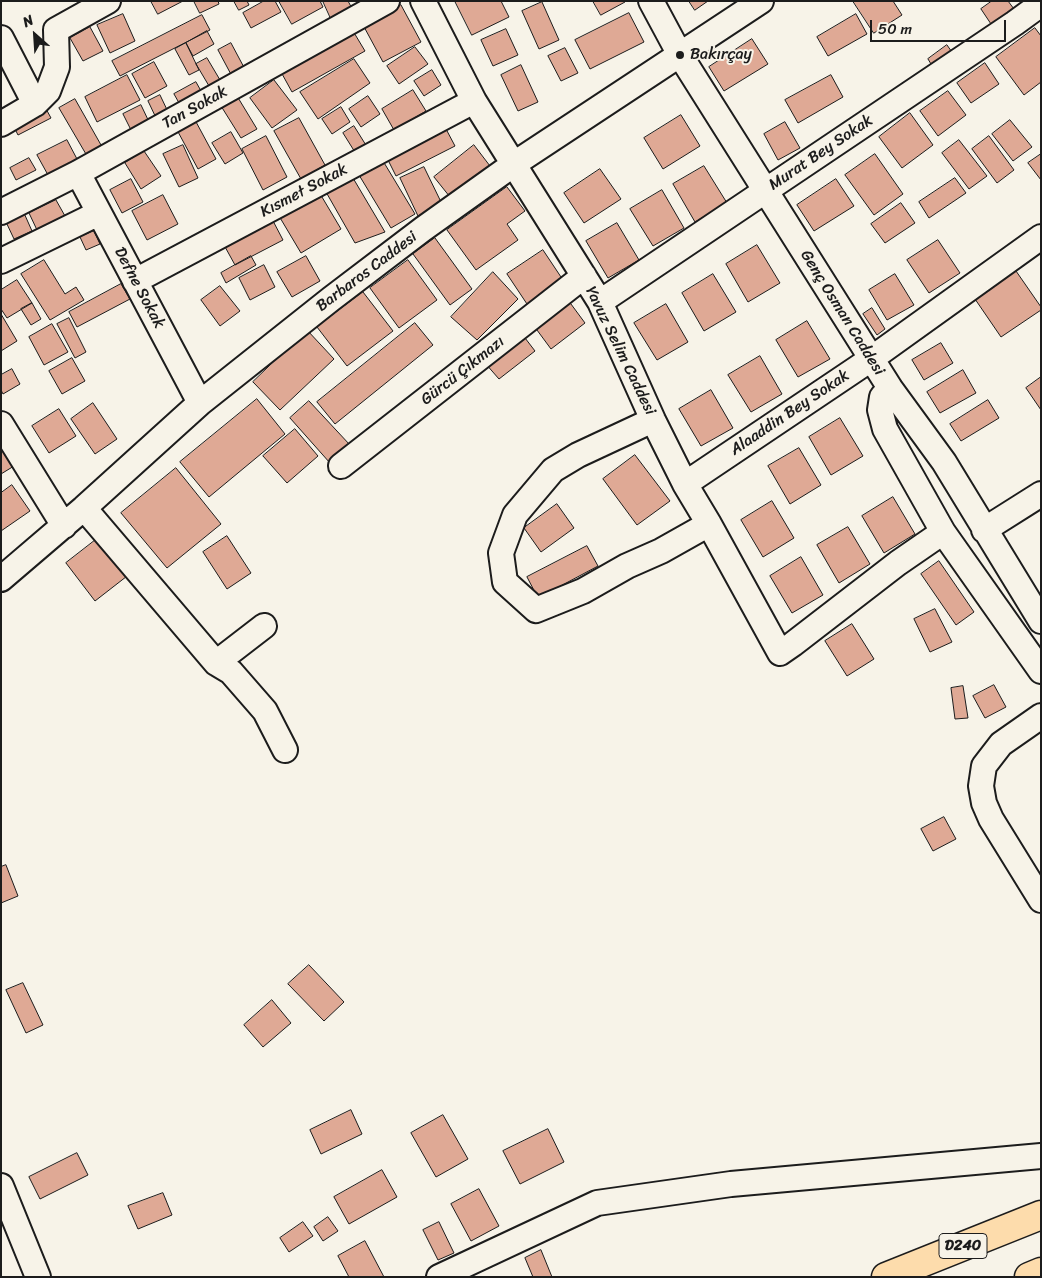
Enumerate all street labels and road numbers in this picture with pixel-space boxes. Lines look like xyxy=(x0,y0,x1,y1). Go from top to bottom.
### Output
street label: Tan Sokak xyxy=(159,82,231,134)
street label: Murat Bey Sokak xyxy=(765,111,877,195)
street label: Kısmet Sokak xyxy=(257,160,351,222)
street label: Barbaros Caddesi xyxy=(313,228,421,316)
street label: Defne Sokak xyxy=(110,244,168,332)
street label: Genç Osman Caddesi xyxy=(796,247,888,379)
street label: Yavuz Selim Caddesi xyxy=(581,284,659,418)
street label: Gürcü Çıkmazı xyxy=(417,332,509,410)
street label: Alaaddin Bey Sokak xyxy=(727,366,853,460)
road number: D240 xyxy=(939,1234,987,1258)

